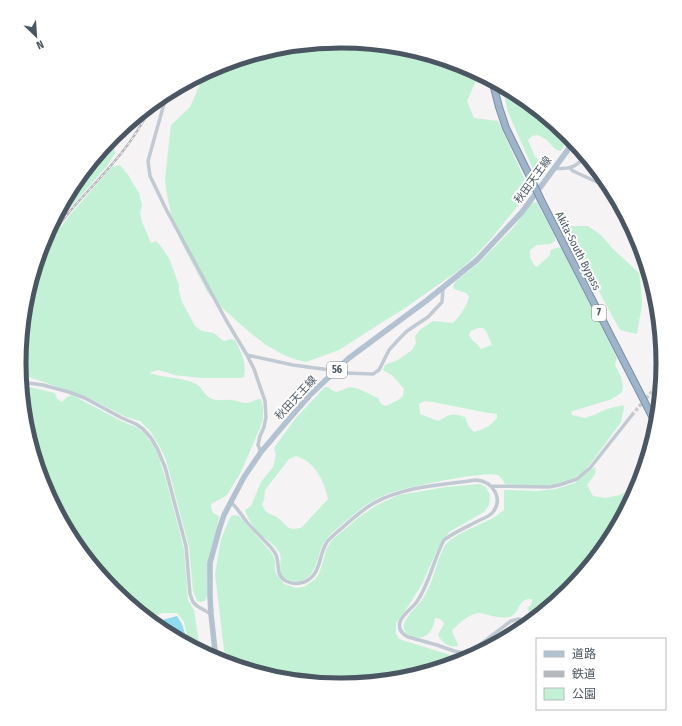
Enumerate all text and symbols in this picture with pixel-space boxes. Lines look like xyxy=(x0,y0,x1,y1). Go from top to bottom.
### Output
north arrow xyxy=(16,16,56,56)
text: N xyxy=(34,37,46,52)
street label: 秋田天王線 xyxy=(512,154,554,206)
street label: Akita-South Bypass xyxy=(553,210,604,293)
road number: 7 xyxy=(592,305,606,321)
road number: 56 xyxy=(327,362,347,378)
street label: 秋田天王線 xyxy=(272,373,320,423)
legend xyxy=(536,638,666,710)
text: 道路 xyxy=(572,647,596,661)
text: 鉄道 xyxy=(572,667,596,681)
text: 公園 xyxy=(572,687,596,701)

